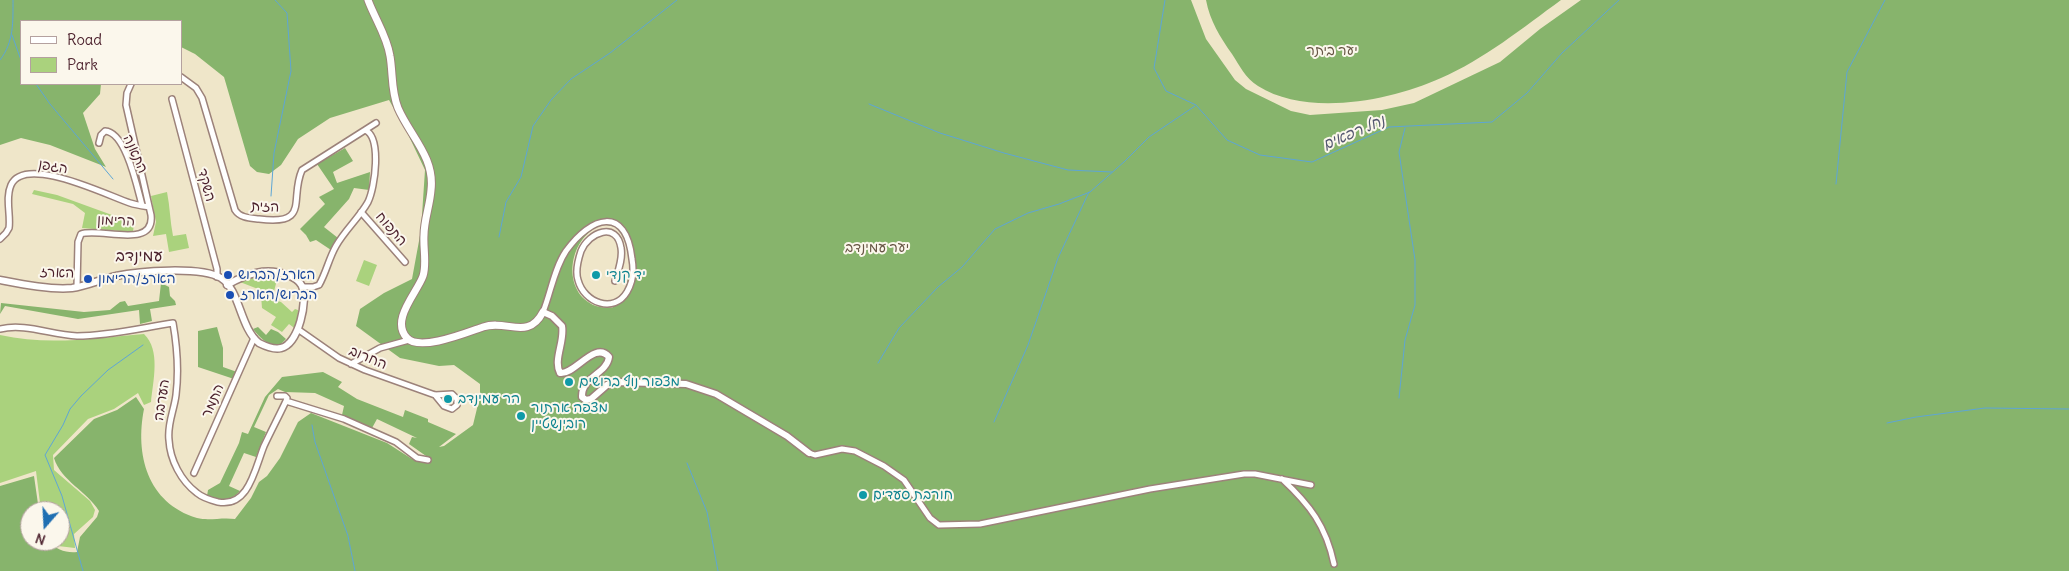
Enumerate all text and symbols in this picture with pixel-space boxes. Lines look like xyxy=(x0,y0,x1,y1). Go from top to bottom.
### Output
legend xyxy=(20,20,182,85)
text: Road xyxy=(67,30,102,49)
park label: יער ביתר xyxy=(1306,43,1358,59)
text: Park xyxy=(67,55,98,74)
water label: נחל רפאים xyxy=(1320,112,1388,154)
street label: התאנה xyxy=(119,132,151,176)
street label: הגפן xyxy=(37,156,69,178)
street label: השקד xyxy=(194,167,218,203)
street label: הזית xyxy=(251,198,279,216)
street label: התפוח xyxy=(372,209,410,249)
street label: הרימון xyxy=(97,212,135,230)
park label: יער עמינדב xyxy=(845,240,909,256)
district label: עמינדב xyxy=(115,246,163,266)
street label: הארז xyxy=(39,264,75,282)
place label: הארז/הברוש xyxy=(238,267,315,283)
place label: יד קנדי xyxy=(606,267,646,283)
marker: הארז/הברוש xyxy=(222,269,234,281)
marker: יד קנדי xyxy=(590,269,602,281)
place label: הארז/הרימון xyxy=(98,271,176,287)
marker: הארז/הרימון xyxy=(82,273,94,285)
place label: הברוש/הארז xyxy=(240,287,317,303)
marker: הברוש/הארז xyxy=(224,289,236,301)
street label: החרוב xyxy=(347,343,389,373)
place label: מצפור נוף ברושים xyxy=(579,374,680,390)
marker: מצפור נוף ברושים xyxy=(563,376,575,388)
street label: הערבה xyxy=(150,378,174,422)
street label: התמר xyxy=(198,381,228,421)
place label: הר עמינדב xyxy=(458,391,520,407)
marker: הר עמינדב xyxy=(442,393,454,405)
place label: מצפה ארתור רובינשטיין xyxy=(531,400,608,432)
marker: מצפה ארתור רובינשטיין xyxy=(515,410,527,422)
place label: חורבת סעדים xyxy=(873,487,953,503)
marker: חורבת סעדים xyxy=(857,489,869,501)
north arrow xyxy=(20,501,70,551)
text: N xyxy=(33,529,48,549)

